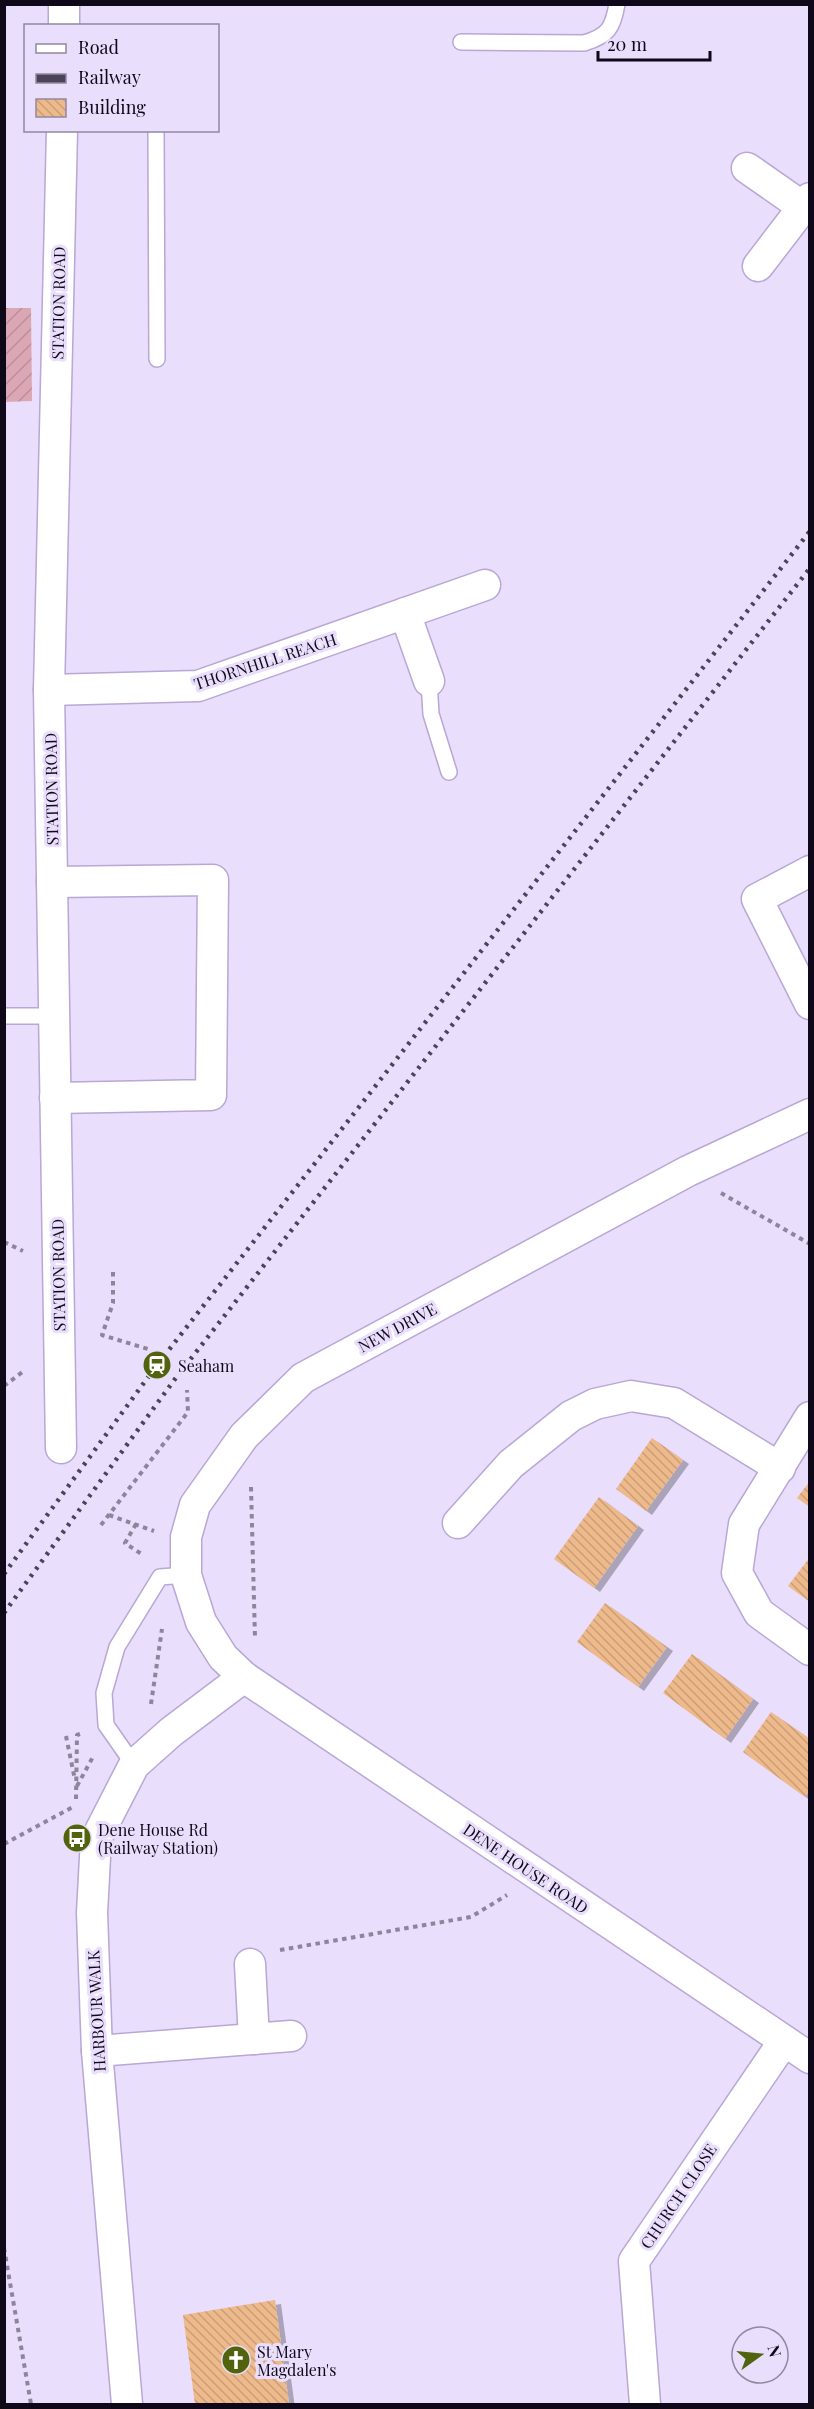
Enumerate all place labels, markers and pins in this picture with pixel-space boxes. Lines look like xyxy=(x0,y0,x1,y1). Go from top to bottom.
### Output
station icon: Seaham xyxy=(141,1349,173,1381)
place label: Seaham xyxy=(178,1355,234,1376)
place label: Dene House Rd (Railway Station) xyxy=(98,1819,218,1858)
bus stop icon: Dene House Rd (Railway Station) xyxy=(61,1822,93,1854)
place label: St Mary Magdalen's xyxy=(257,2341,336,2380)
church icon: St Mary Magdalen's xyxy=(220,2344,252,2376)

